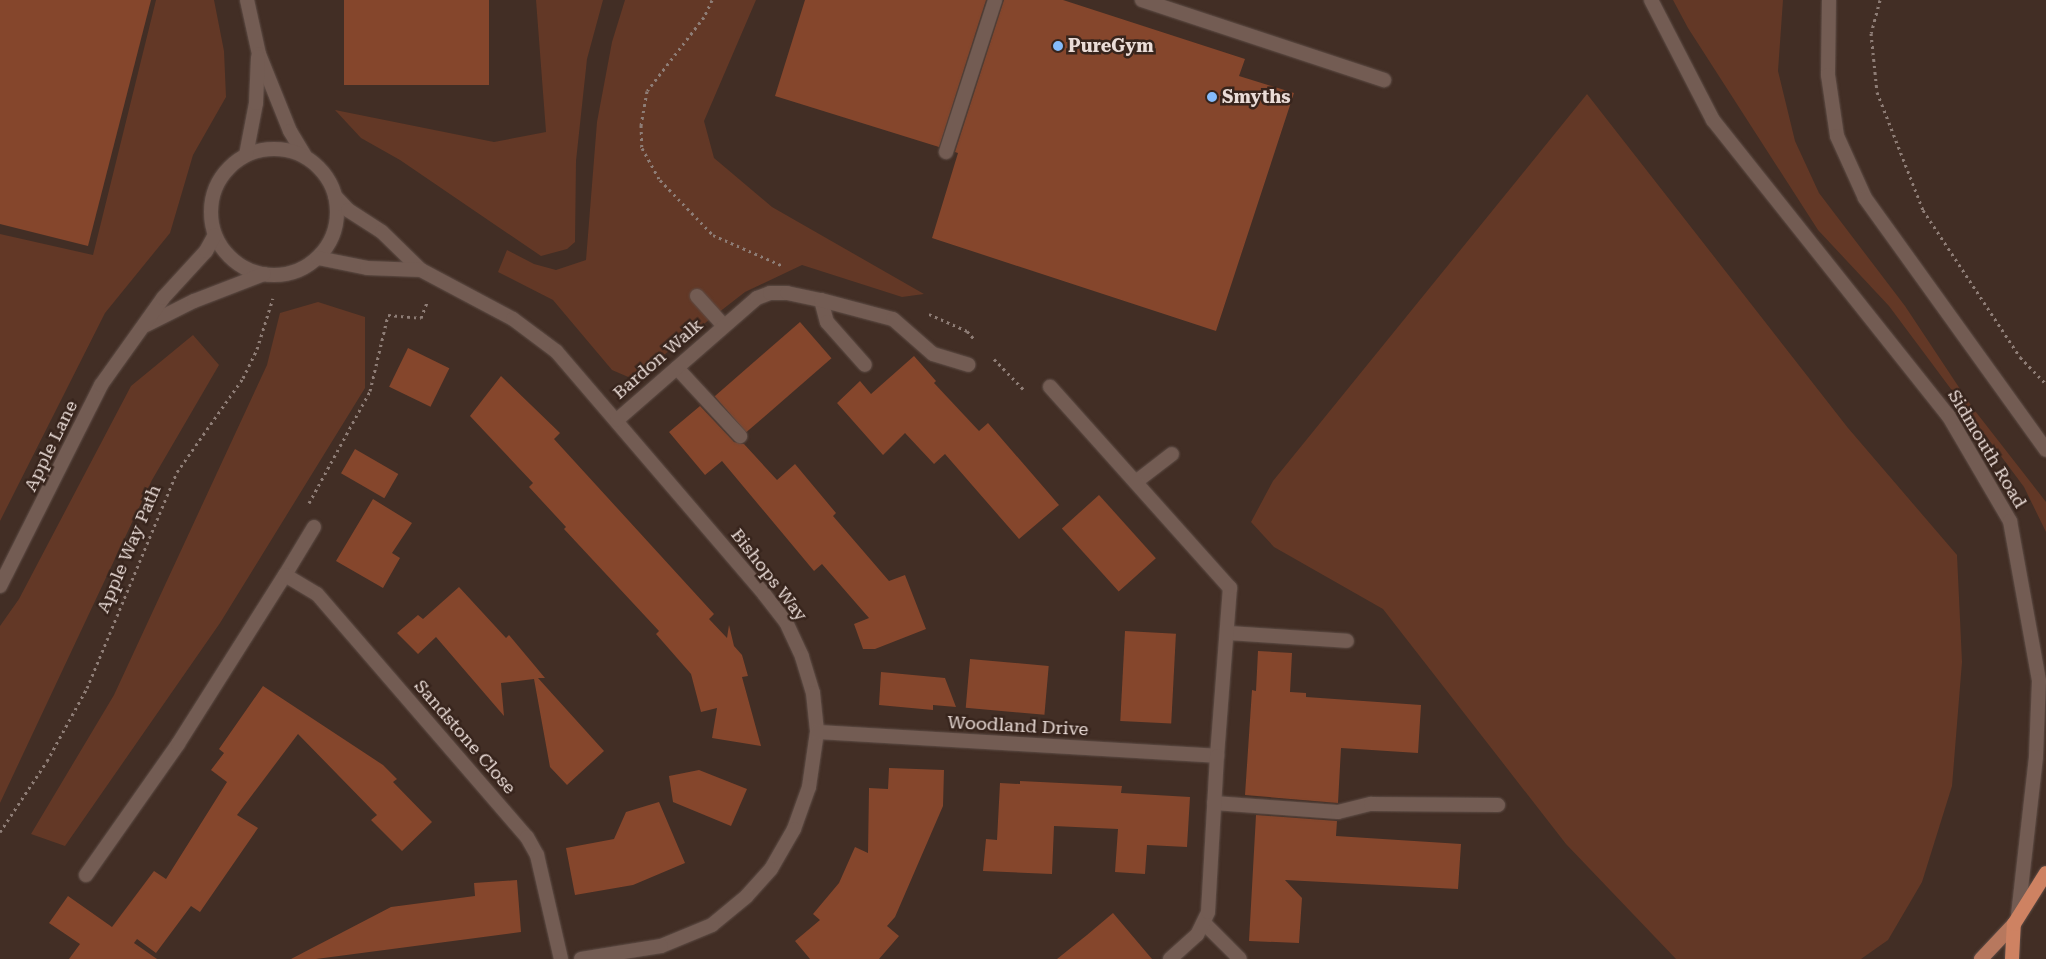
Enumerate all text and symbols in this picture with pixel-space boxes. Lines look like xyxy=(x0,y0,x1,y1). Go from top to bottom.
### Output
place label: PureGym xyxy=(1068,35,1154,57)
marker: PureGym xyxy=(1052,40,1064,52)
place label: Smyths xyxy=(1222,86,1291,108)
marker: Smyths xyxy=(1206,91,1218,103)
street label: Bardon Walk xyxy=(609,314,707,404)
street label: Sidmouth Road xyxy=(1943,386,2031,512)
street label: Apple Lane xyxy=(20,397,82,495)
street label: Apple Way Path xyxy=(92,482,166,616)
street label: Bishops Way xyxy=(726,524,812,626)
street label: Sandstone Close xyxy=(410,675,520,799)
street label: Woodland Drive xyxy=(947,712,1089,740)

